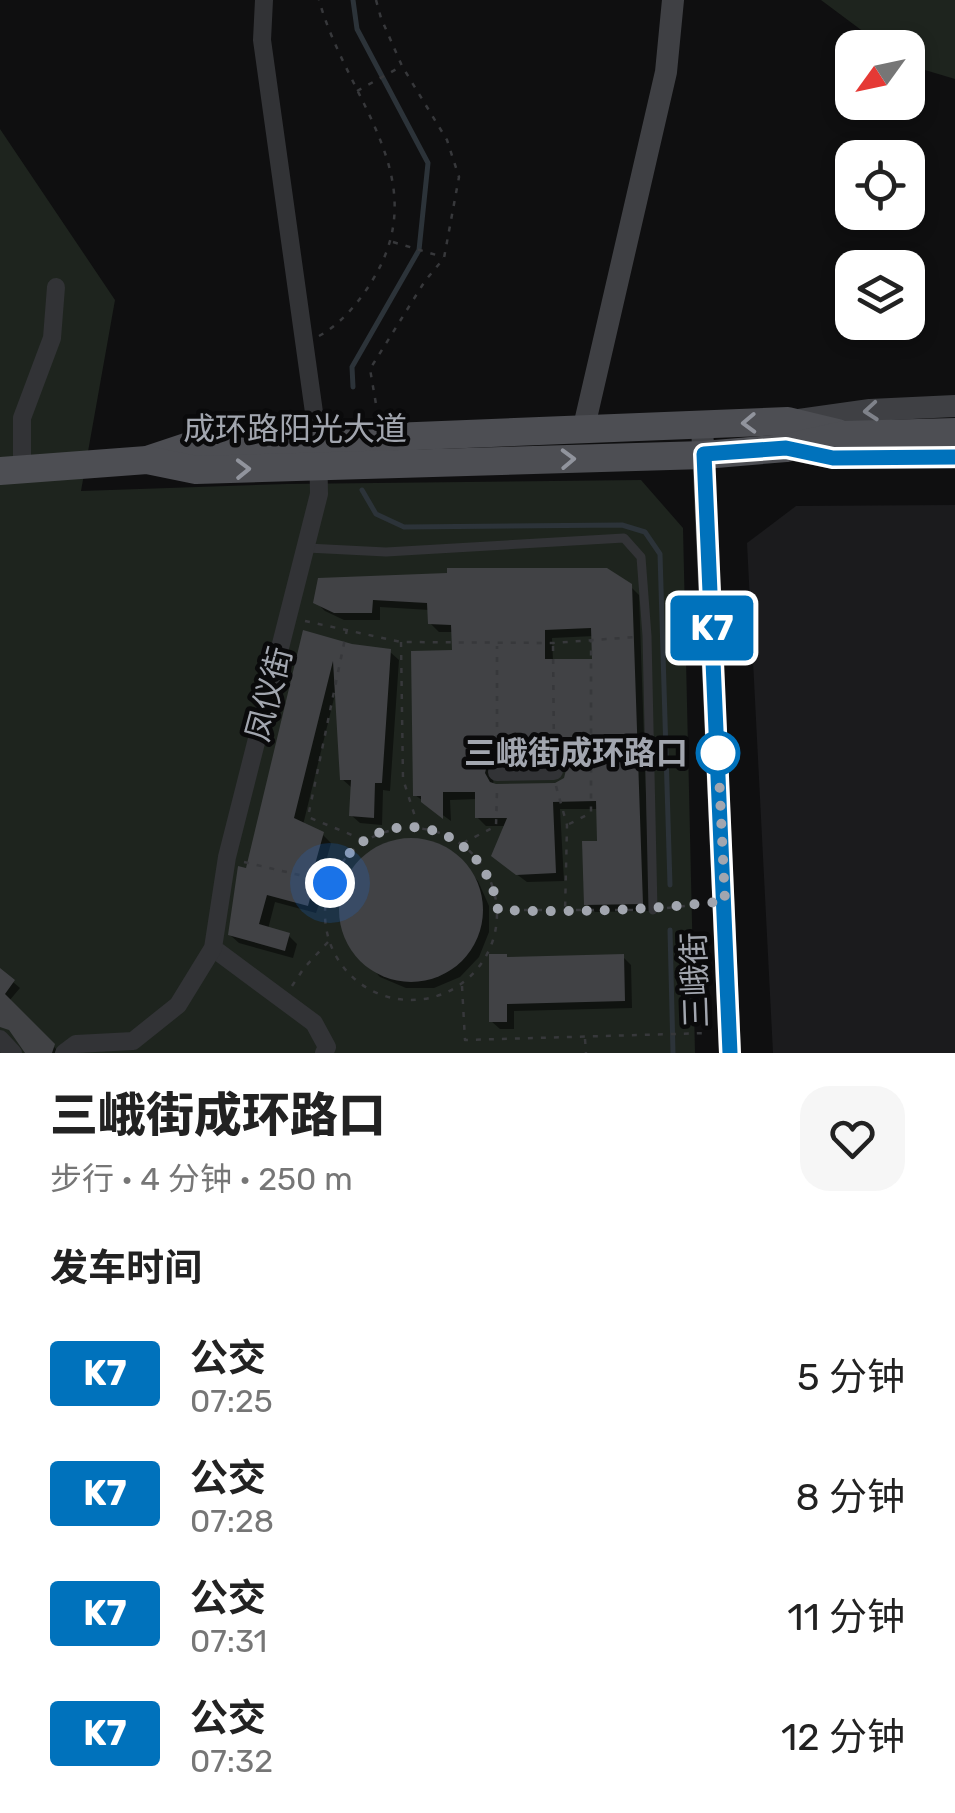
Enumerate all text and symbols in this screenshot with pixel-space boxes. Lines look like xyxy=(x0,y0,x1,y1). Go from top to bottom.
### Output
north arrow xyxy=(835,30,925,120)
map controls xyxy=(835,30,925,340)
button: locate xyxy=(835,140,925,230)
button: layers xyxy=(835,250,925,340)
one-way arrow xyxy=(863,399,879,421)
street label: 成环路阳光大道 xyxy=(183,410,407,448)
one-way arrow xyxy=(740,412,756,433)
one-way arrow xyxy=(561,449,577,470)
one-way arrow xyxy=(236,458,252,480)
line badge: K7 xyxy=(667,596,757,660)
text: K7 xyxy=(690,607,734,649)
street label: 凤仪街 xyxy=(238,643,300,745)
marker: 三峨街成环路口 xyxy=(697,732,739,774)
place label: 三峨街成环路口 xyxy=(464,734,688,772)
your location xyxy=(305,858,355,908)
street label: 三峨街 xyxy=(674,931,716,1029)
button: heart xyxy=(800,1086,905,1191)
text: 三峨街成环路口 xyxy=(50,1087,386,1144)
text: 步行 · 4 分钟 · 250 m xyxy=(50,1160,353,1198)
text: 发车时间 xyxy=(50,1245,202,1291)
text: 公交 xyxy=(190,1335,266,1381)
text: K7 xyxy=(83,1352,127,1394)
text: 5 分钟 xyxy=(797,1354,905,1400)
text: 07:25 xyxy=(190,1382,273,1420)
text: 公交 xyxy=(190,1455,266,1501)
text: K7 xyxy=(83,1472,127,1514)
text: 8 分钟 xyxy=(796,1474,905,1520)
text: 07:28 xyxy=(190,1502,274,1540)
text: 公交 xyxy=(190,1575,266,1621)
text: K7 xyxy=(83,1592,127,1634)
text: 11 分钟 xyxy=(787,1594,905,1640)
text: 07:31 xyxy=(190,1622,267,1660)
text: 公交 xyxy=(190,1695,266,1741)
text: K7 xyxy=(83,1712,127,1754)
text: 12 分钟 xyxy=(781,1714,905,1760)
text: 07:32 xyxy=(190,1742,273,1780)

